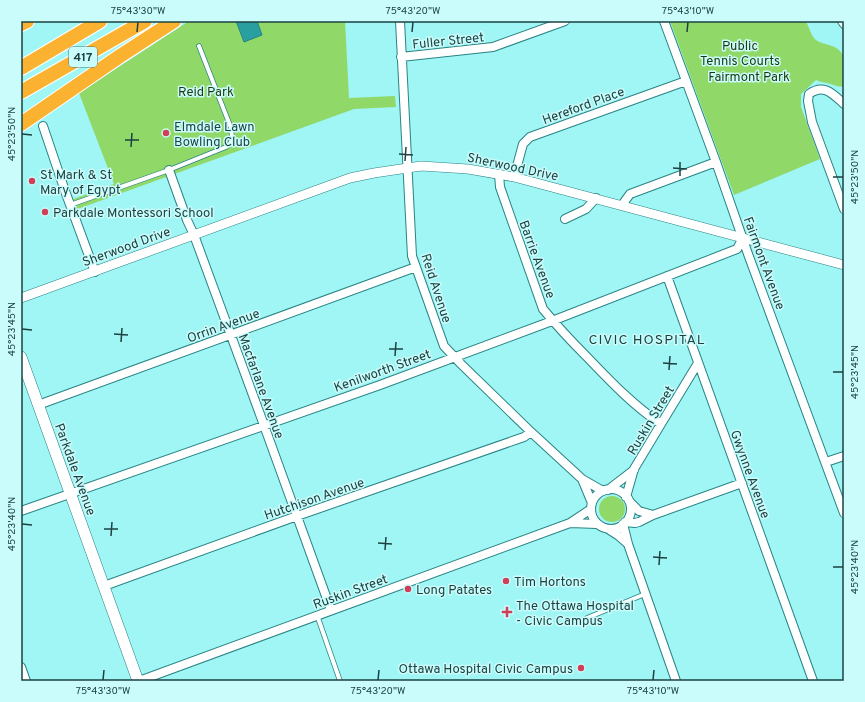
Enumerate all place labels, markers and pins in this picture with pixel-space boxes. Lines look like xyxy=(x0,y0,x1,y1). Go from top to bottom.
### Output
place label: Elmdale Lawn Bowling Club xyxy=(174,120,255,151)
marker: Elmdale Lawn Bowling Club xyxy=(161,128,171,138)
place label: St Mark & St Mary of Egypt xyxy=(40,168,121,199)
marker: St Mark & St Mary of Egypt xyxy=(27,176,37,186)
place label: Parkdale Montessori School xyxy=(53,206,214,222)
marker: Parkdale Montessori School xyxy=(40,207,50,217)
place label: Tim Hortons xyxy=(514,575,586,591)
marker: Tim Hortons xyxy=(501,576,511,586)
place label: Long Patates xyxy=(416,583,492,599)
marker: Long Patates xyxy=(403,584,413,594)
place label: The Ottawa Hospital - Civic Campus xyxy=(516,599,634,630)
marker: The Ottawa Hospital - Civic Campus xyxy=(501,606,513,618)
place label: Ottawa Hospital Civic Campus xyxy=(399,662,573,678)
marker: Ottawa Hospital Civic Campus xyxy=(576,663,586,673)

